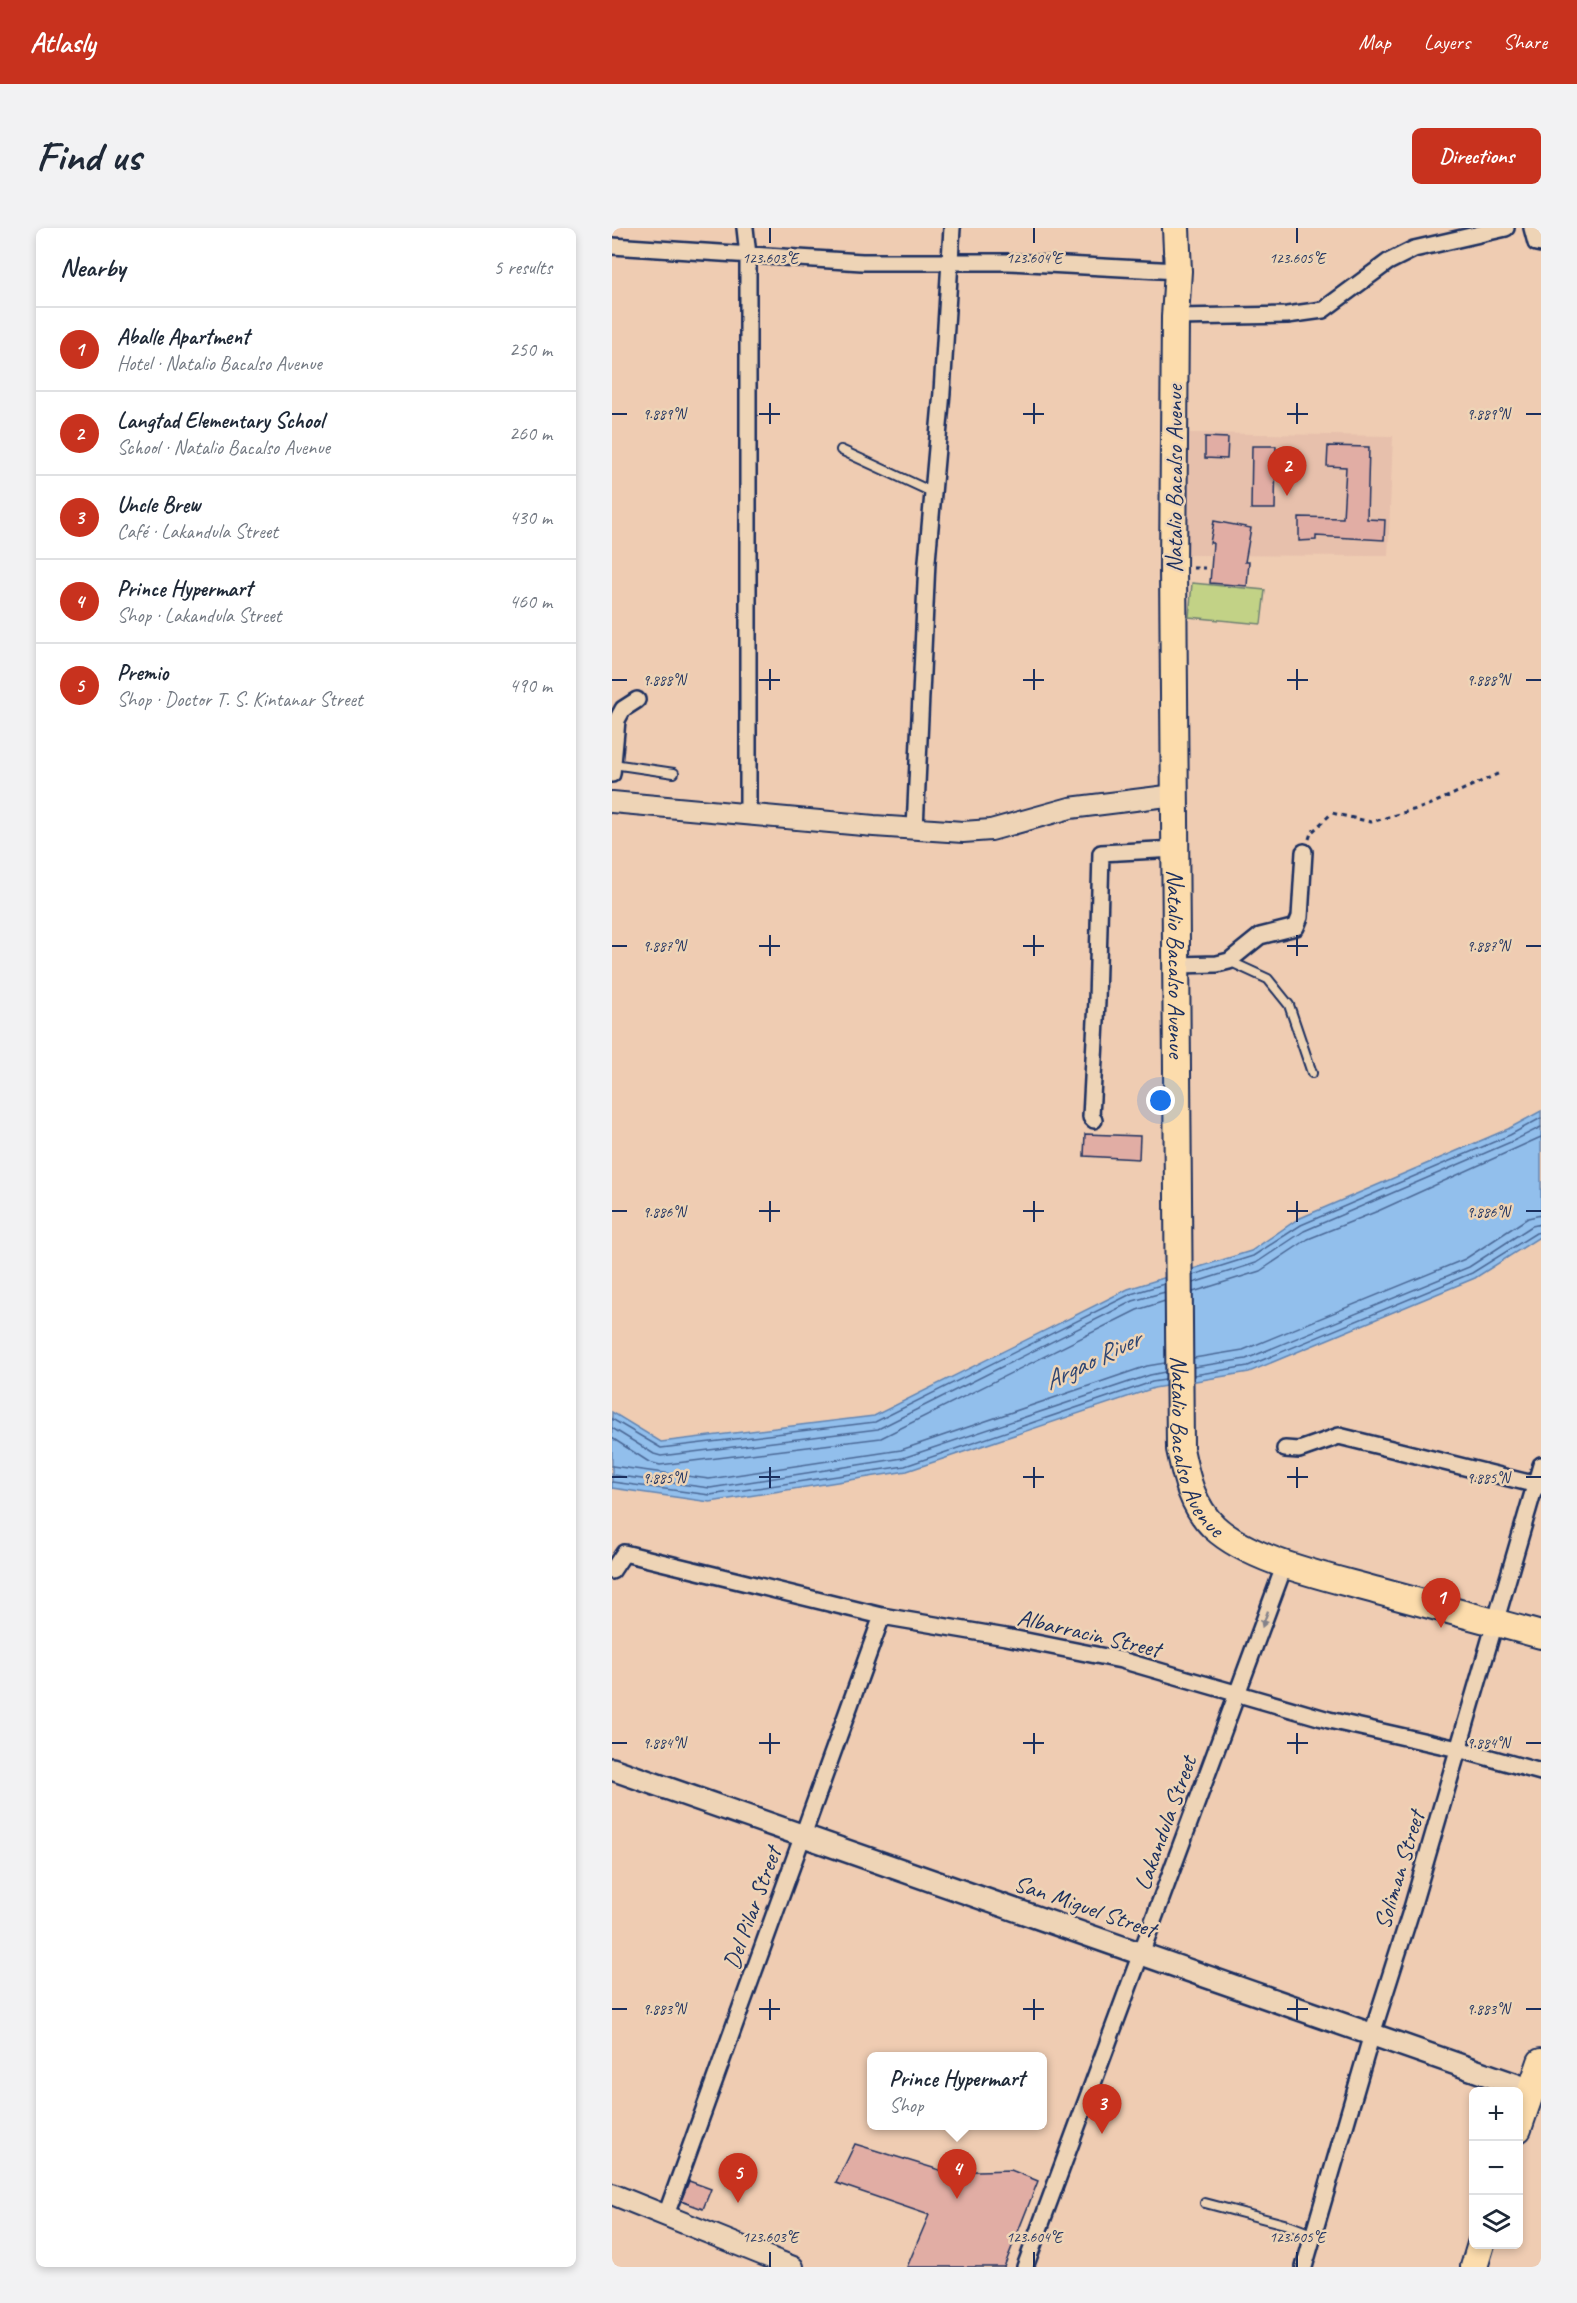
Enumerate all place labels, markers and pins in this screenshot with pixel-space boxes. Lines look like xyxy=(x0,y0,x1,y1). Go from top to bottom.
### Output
pin: 2 xyxy=(1268,446,1306,496)
pin: 1 xyxy=(1422,1578,1460,1628)
pin: 3 xyxy=(1082,2084,1122,2134)
pin: 4 xyxy=(938,2150,976,2199)
pin: 5 xyxy=(718,2154,758,2203)

